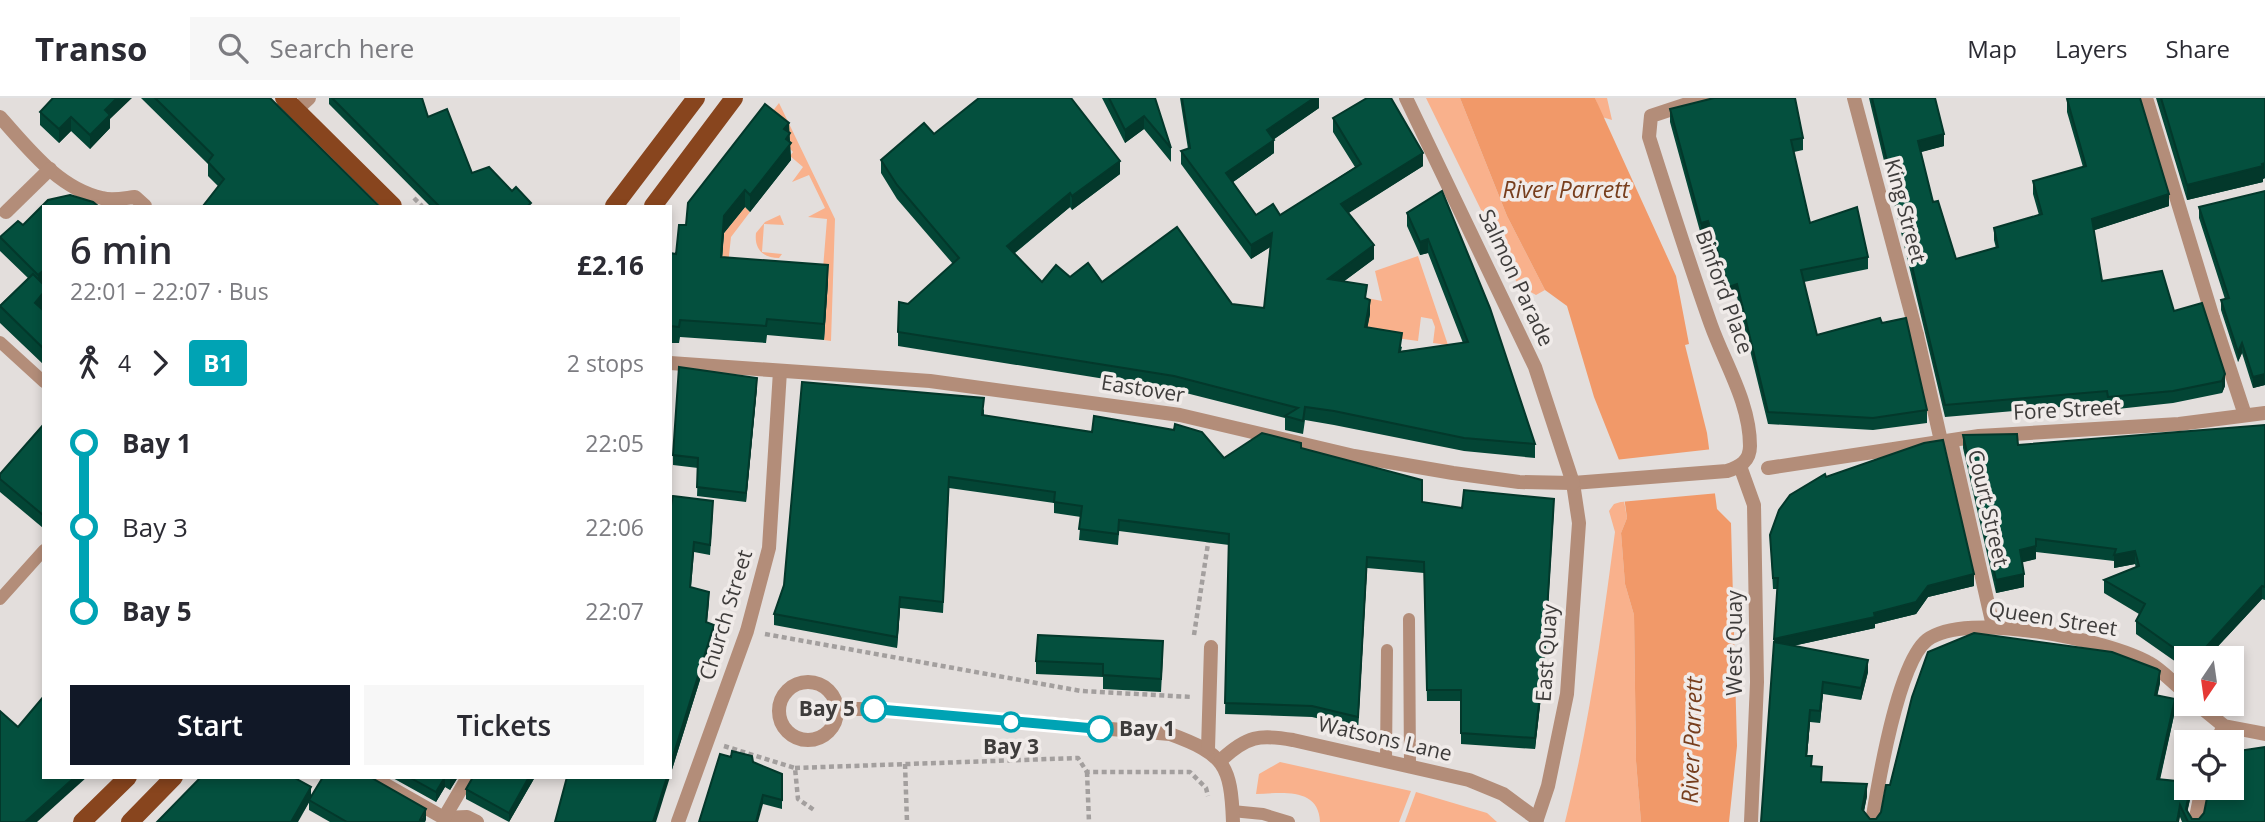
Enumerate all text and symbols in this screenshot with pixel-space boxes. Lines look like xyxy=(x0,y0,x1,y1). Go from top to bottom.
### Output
search box xyxy=(190,17,680,80)
text: Transo xyxy=(35,26,148,71)
icon: search xyxy=(214,29,252,67)
text: Search here xyxy=(270,30,414,66)
text: Map xyxy=(1967,32,2017,65)
text: Layers xyxy=(2055,32,2128,65)
text: Share xyxy=(2166,32,2230,65)
street label: King Street xyxy=(1879,156,1933,266)
water label: River Parrett xyxy=(1503,173,1631,205)
street label: Salmon Parade xyxy=(1473,205,1561,351)
text: 6 min xyxy=(70,223,173,275)
street label: Binford Place xyxy=(1690,226,1760,357)
text: £2.16 xyxy=(577,247,644,283)
text: 22:01 – 22:07 · Bus xyxy=(70,275,269,307)
icon: walk xyxy=(70,344,108,382)
icon: forward xyxy=(141,344,179,382)
text: B1 xyxy=(203,346,233,379)
text: 4 xyxy=(118,347,131,379)
text: 2 stops xyxy=(567,347,644,379)
street label: Eastover xyxy=(1099,368,1187,409)
street label: Fore Street xyxy=(2012,392,2122,426)
text: Bay 1 xyxy=(122,425,192,461)
text: 22:05 xyxy=(585,427,644,459)
street label: Court Street xyxy=(1962,447,2016,569)
text: Bay 3 xyxy=(122,509,188,545)
text: 22:06 xyxy=(585,511,644,543)
street label: Church Street xyxy=(692,546,758,683)
street label: West Quay xyxy=(1720,590,1748,696)
text: Bay 5 xyxy=(122,593,192,629)
street label: Queen Street xyxy=(1987,594,2119,642)
text: 22:07 xyxy=(585,595,644,627)
street label: East Quay xyxy=(1529,603,1563,703)
north arrow xyxy=(2174,646,2244,716)
map controls xyxy=(2174,646,2244,800)
water label: River Parrett xyxy=(1673,675,1709,804)
button: Start xyxy=(70,685,350,765)
button: Tickets xyxy=(364,685,644,765)
place label: Bay 5 xyxy=(799,694,855,722)
marker: Bay 5 xyxy=(861,696,887,722)
street label: Watsons Lane xyxy=(1315,709,1455,767)
marker: Bay 3 xyxy=(1001,712,1021,732)
place label: Bay 1 xyxy=(1119,714,1175,742)
marker: Bay 1 xyxy=(1087,716,1113,742)
button: locate xyxy=(2174,730,2244,800)
place label: Bay 3 xyxy=(983,732,1039,760)

